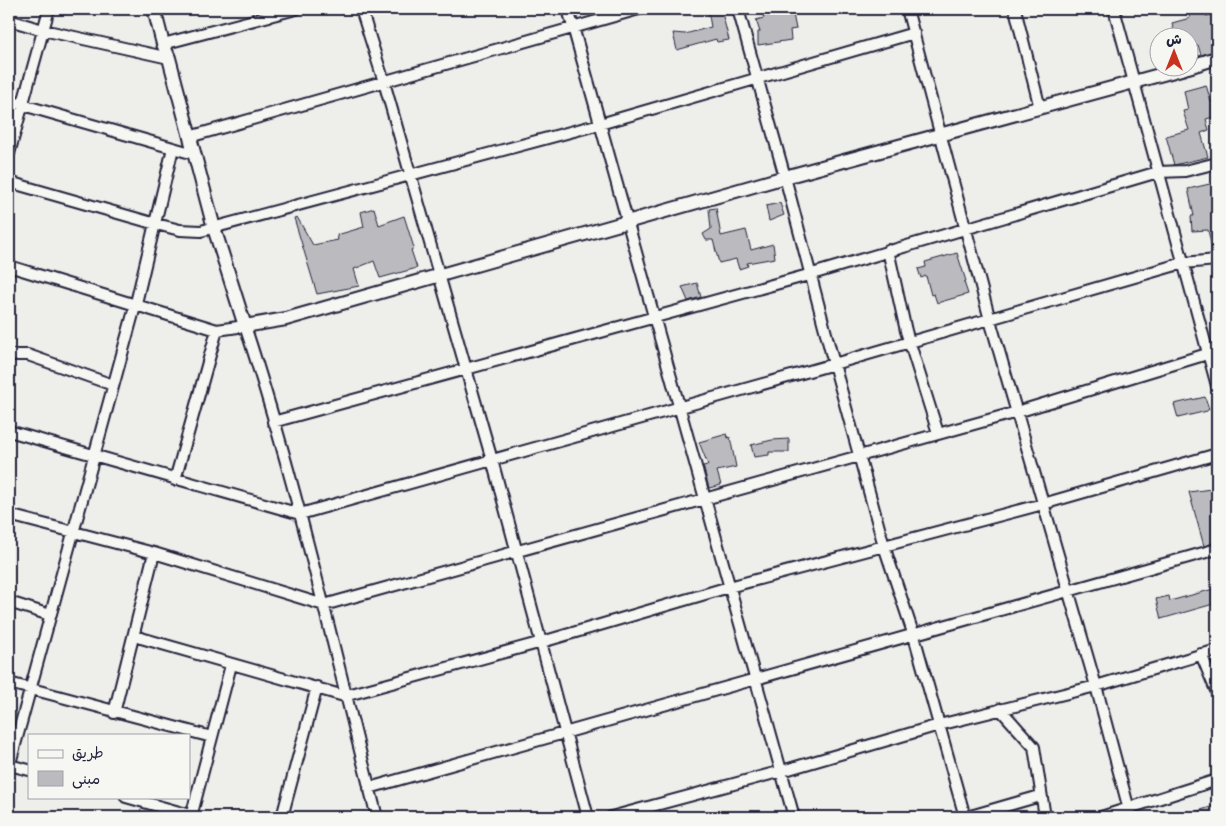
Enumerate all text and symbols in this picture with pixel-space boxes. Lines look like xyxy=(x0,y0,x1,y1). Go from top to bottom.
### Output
north arrow xyxy=(1148,28,1198,78)
text: ش xyxy=(1166,29,1182,48)
legend xyxy=(28,734,190,798)
text: طريق xyxy=(72,742,104,763)
text: مبنى xyxy=(72,768,100,789)

